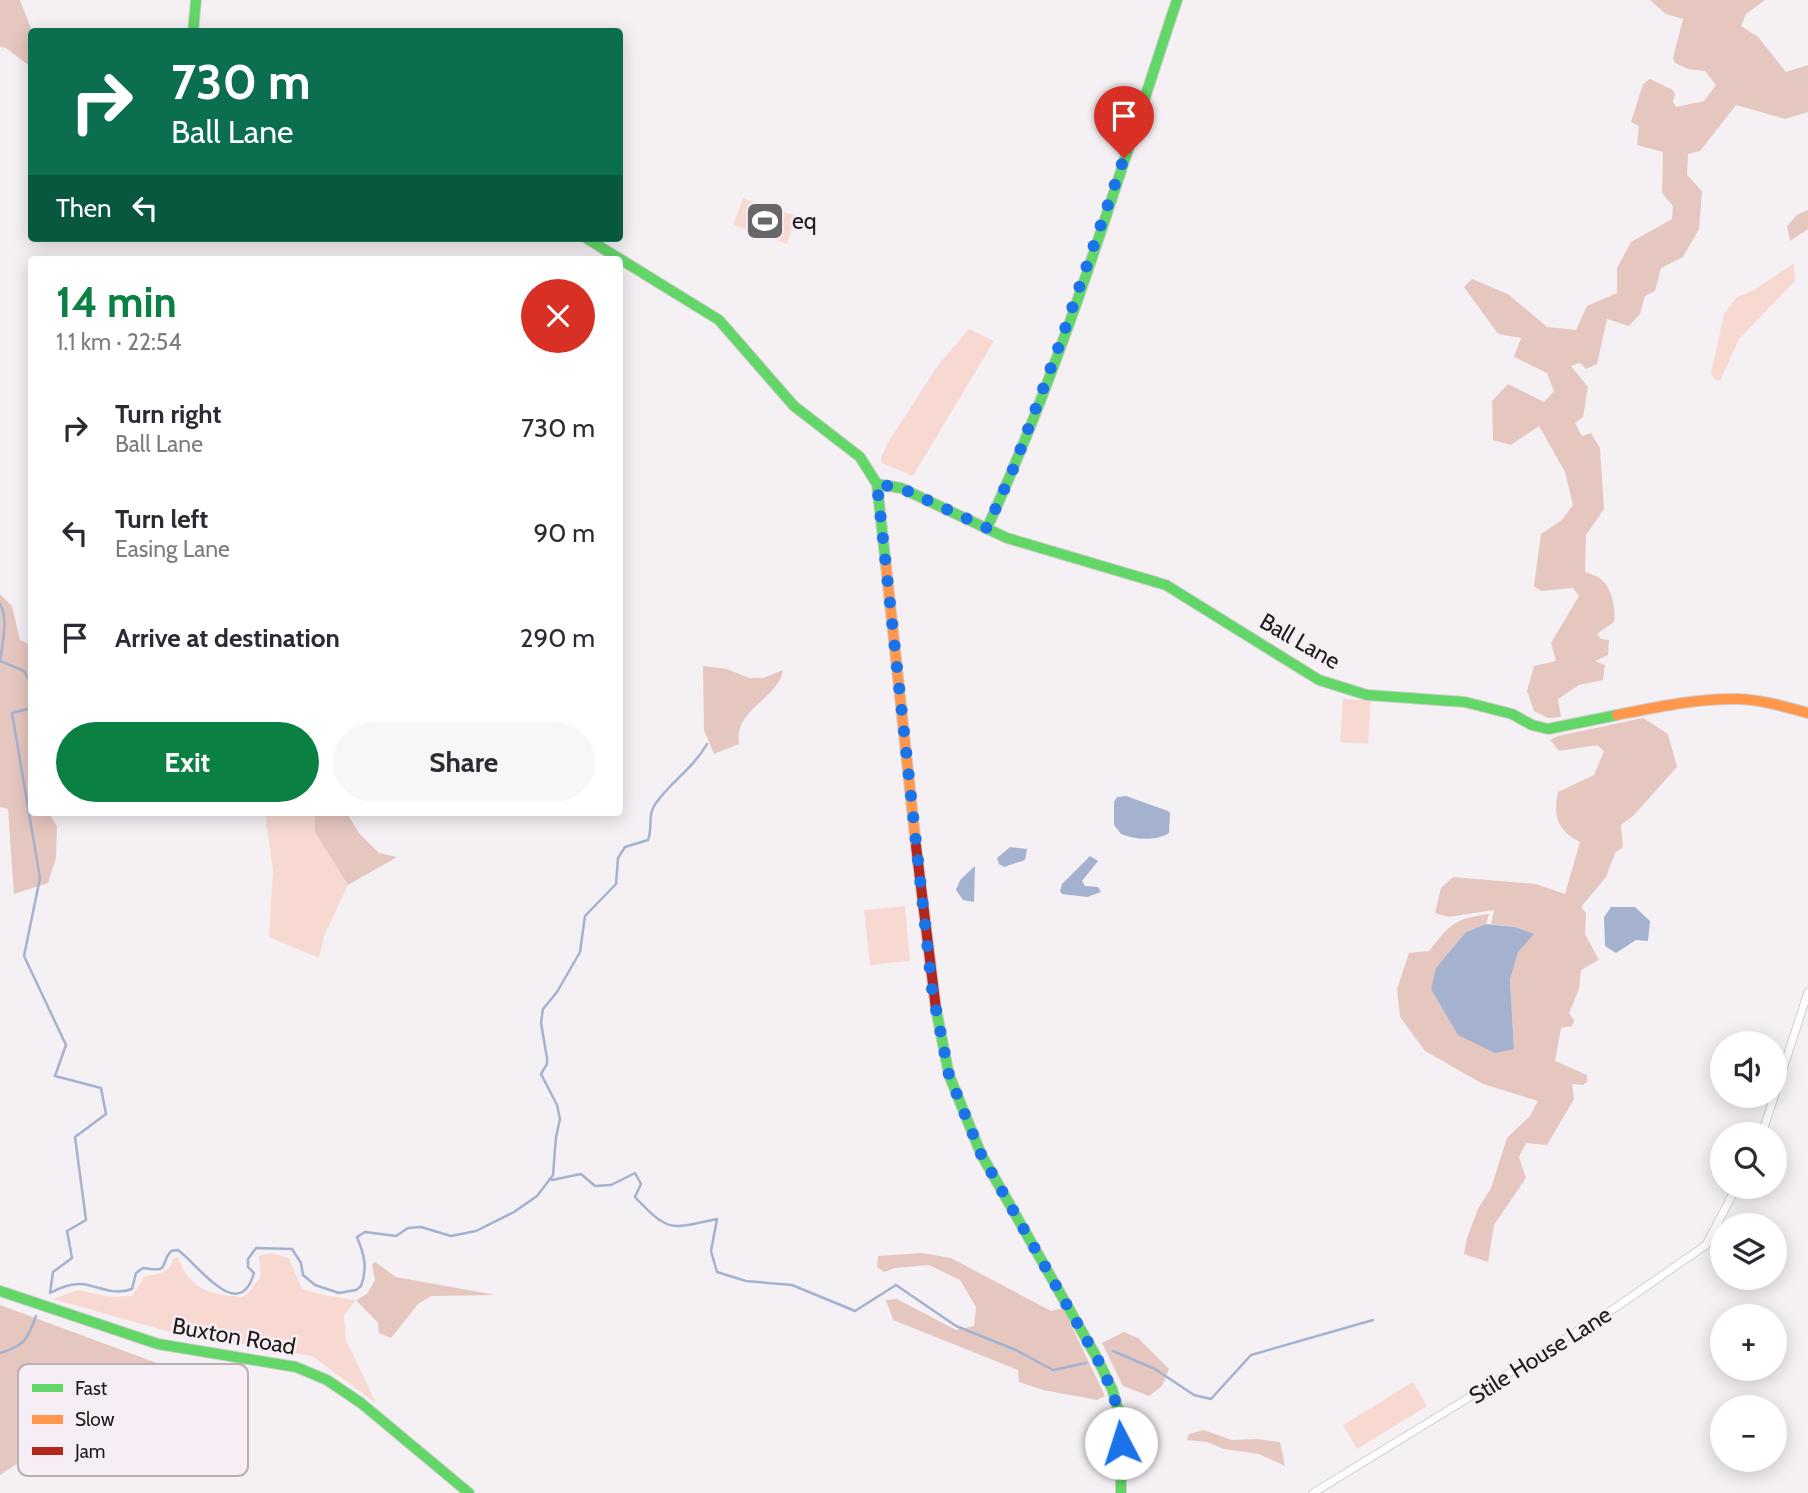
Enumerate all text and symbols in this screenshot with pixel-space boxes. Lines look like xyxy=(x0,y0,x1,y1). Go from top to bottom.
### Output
text: 730 m xyxy=(171,52,311,111)
icon: right xyxy=(56,56,147,147)
pin xyxy=(1094,86,1154,158)
icon: arrive xyxy=(1105,97,1143,135)
text: Ball Lane xyxy=(171,112,293,151)
icon: left xyxy=(126,189,164,227)
text: Then xyxy=(56,192,112,224)
sports icon: eq xyxy=(744,200,786,242)
place label: eq xyxy=(792,207,817,235)
text: 14 min xyxy=(56,276,177,328)
button: close xyxy=(521,279,595,353)
text: 1.1 km · 22:54 xyxy=(56,328,182,356)
text: Turn right xyxy=(115,398,221,430)
icon: right xyxy=(56,409,94,447)
text: 730 m xyxy=(521,412,595,444)
text: Ball Lane xyxy=(115,430,203,458)
text: Turn left xyxy=(115,503,208,535)
icon: left xyxy=(56,514,94,552)
text: 90 m xyxy=(533,517,595,549)
text: Easing Lane xyxy=(115,535,230,563)
street label: Ball Lane xyxy=(1255,607,1345,675)
icon: arrive xyxy=(56,619,94,657)
text: Arrive at destination xyxy=(115,622,340,654)
text: 290 m xyxy=(520,622,595,654)
button: Exit xyxy=(56,722,319,802)
button: Share xyxy=(333,722,595,802)
map controls xyxy=(1710,1031,1787,1472)
button: sound xyxy=(1710,1031,1787,1108)
button: search xyxy=(1710,1122,1787,1199)
button: layers xyxy=(1710,1213,1787,1290)
street label: Stile House Lane xyxy=(1464,1300,1616,1410)
button: + xyxy=(1710,1304,1787,1381)
street label: Buxton Road xyxy=(170,1311,298,1361)
legend xyxy=(18,1364,248,1476)
text: Fast xyxy=(75,1377,108,1400)
button: − xyxy=(1710,1395,1787,1472)
position arrow xyxy=(1084,1406,1158,1480)
text: Slow xyxy=(75,1408,115,1431)
text: Jam xyxy=(74,1440,105,1463)

